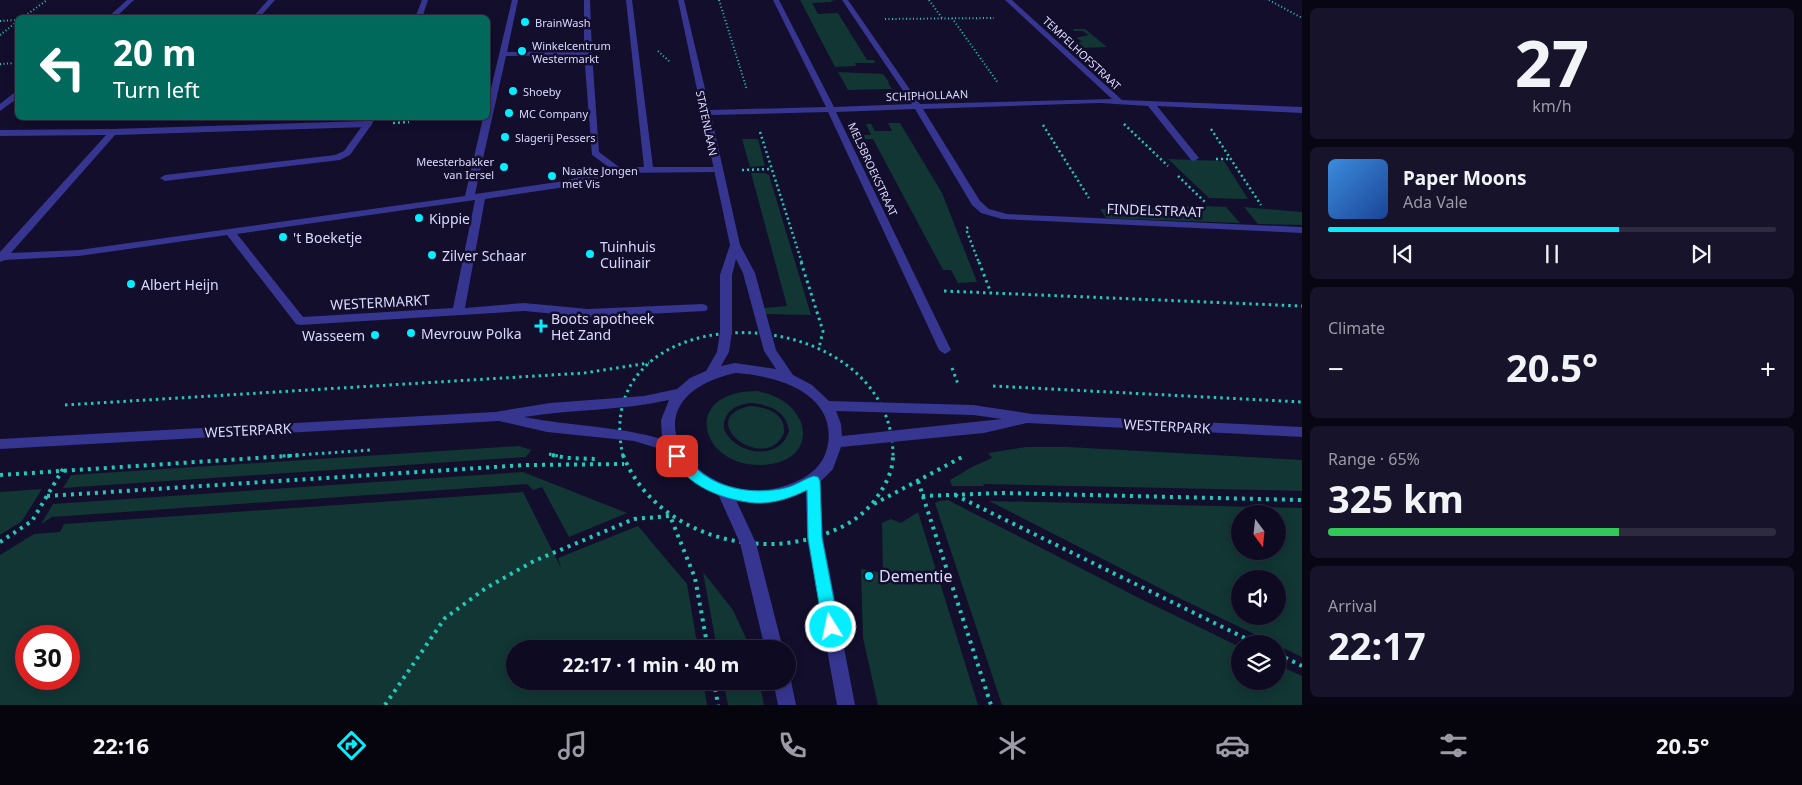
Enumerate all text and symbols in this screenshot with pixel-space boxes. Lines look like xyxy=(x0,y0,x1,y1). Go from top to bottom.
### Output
street label: TEMPELHOFSTRAAT xyxy=(1040,13,1124,93)
place label: BrainWash xyxy=(535,15,591,30)
marker: BrainWash xyxy=(519,16,531,28)
text: 27 xyxy=(1515,18,1589,106)
text: 20 m xyxy=(113,29,196,76)
icon: left xyxy=(30,35,95,100)
place label: Winkelcentrum Westermarkt xyxy=(532,38,611,66)
marker: Winkelcentrum Westermarkt xyxy=(516,45,528,57)
text: Turn left xyxy=(113,74,200,104)
place label: Shoeby xyxy=(523,84,561,99)
marker: Shoeby xyxy=(507,85,519,97)
street label: SCHIPHOLLAAN xyxy=(886,86,968,104)
street label: STATENLAAN xyxy=(693,89,721,157)
text: km/h xyxy=(1532,95,1572,117)
place label: MC Company xyxy=(519,106,588,121)
marker: MC Company xyxy=(503,107,515,119)
street label: MELSBROEKSTRAAT xyxy=(845,120,901,218)
place label: Slagerij Pessers xyxy=(515,130,596,145)
marker: Slagerij Pessers xyxy=(499,131,511,143)
place label: Meesterbakker van Iersel xyxy=(416,154,494,182)
marker: Meesterbakker van Iersel xyxy=(498,161,510,173)
place label: Naakte Jongen met Vis xyxy=(562,163,638,191)
text: Paper Moons xyxy=(1403,165,1527,191)
marker: Naakte Jongen met Vis xyxy=(546,170,558,182)
text: Ada Vale xyxy=(1403,191,1468,213)
street label: FINDELSTRAAT xyxy=(1106,199,1204,221)
place label: Kippie xyxy=(429,209,470,228)
marker: Kippie xyxy=(413,212,425,224)
place label: 't Boeketje xyxy=(293,228,362,247)
marker: 't Boeketje xyxy=(277,231,289,243)
place label: Tuinhuis Culinair xyxy=(600,237,656,272)
icon: previous xyxy=(1389,240,1417,268)
icon: pause xyxy=(1538,240,1566,268)
icon: next xyxy=(1687,240,1715,268)
place label: Zilver Schaar xyxy=(442,246,526,265)
marker: Tuinhuis Culinair xyxy=(584,248,596,260)
marker: Zilver Schaar xyxy=(426,249,438,261)
place label: Albert Heijn xyxy=(141,275,219,294)
marker: Albert Heijn xyxy=(125,278,137,290)
street label: WESTERMARKT xyxy=(330,290,430,314)
place label: Boots apotheek Het Zand xyxy=(551,309,655,344)
text: Climate xyxy=(1328,317,1385,339)
marker: Boots apotheek Het Zand xyxy=(535,320,547,332)
place label: Mevrouw Polka xyxy=(421,324,522,343)
place label: Wasseem xyxy=(302,326,365,345)
marker: Mevrouw Polka xyxy=(405,327,417,339)
marker: Wasseem xyxy=(369,329,381,341)
text: 20.5° xyxy=(1506,341,1598,393)
text: − xyxy=(1328,349,1344,387)
text: + xyxy=(1760,349,1776,387)
street label: WESTERPARK xyxy=(1123,414,1211,438)
street label: WESTERPARK xyxy=(204,418,292,442)
pin xyxy=(656,435,698,477)
icon: arrive xyxy=(663,442,691,470)
text: Range · 65% xyxy=(1328,448,1420,470)
text: 325 km xyxy=(1328,472,1464,524)
north arrow xyxy=(1231,505,1286,560)
map controls xyxy=(1231,505,1286,690)
place label: Dementie xyxy=(879,565,953,587)
marker: Dementie xyxy=(863,570,875,582)
button: sound xyxy=(1231,570,1286,625)
text: Arrival xyxy=(1328,595,1377,617)
position arrow xyxy=(804,600,856,652)
text: 22:17 xyxy=(1328,619,1426,671)
speed limit sign: 30 xyxy=(15,625,80,690)
button: layers xyxy=(1231,635,1286,690)
text: 22:17 · 1 min · 40 m xyxy=(563,652,739,678)
icon: directions xyxy=(334,728,369,763)
icon: music xyxy=(555,728,590,763)
icon: phone xyxy=(775,728,810,763)
icon: climate xyxy=(995,728,1030,763)
icon: car xyxy=(1215,728,1250,763)
icon: filters xyxy=(1436,728,1471,763)
text: 22:16 xyxy=(93,730,149,760)
text: 20.5° xyxy=(1656,730,1709,760)

